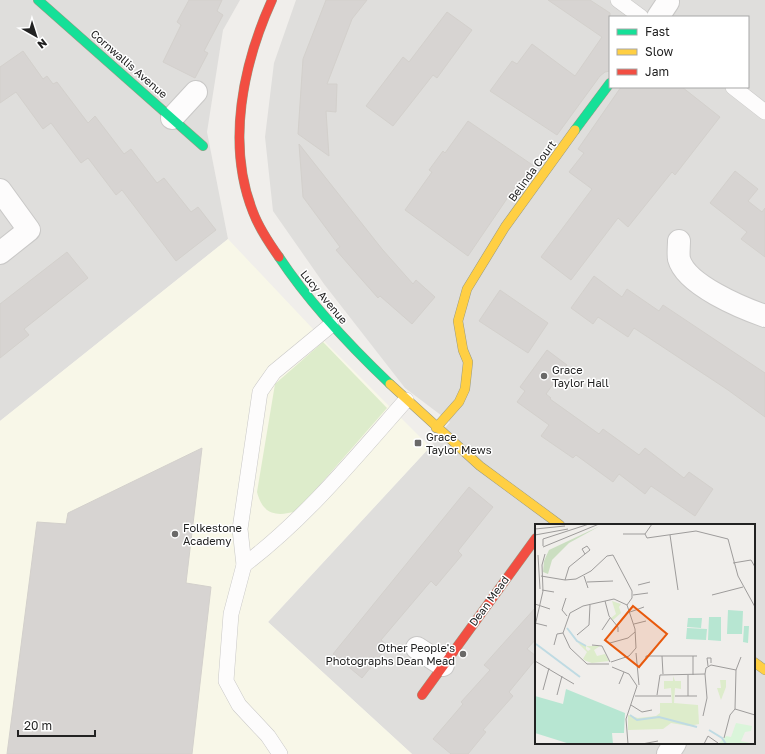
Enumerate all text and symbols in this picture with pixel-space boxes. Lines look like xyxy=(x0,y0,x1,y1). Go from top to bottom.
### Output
north arrow xyxy=(16,16,56,56)
legend xyxy=(609,16,749,88)
text: Fast xyxy=(645,24,670,39)
street label: Cornwallis Avenue xyxy=(88,27,170,100)
text: N xyxy=(35,36,50,52)
text: Slow xyxy=(645,44,673,59)
text: Jam xyxy=(645,64,669,79)
street label: Belinda Court xyxy=(505,138,558,204)
street label: Lucy Avenue xyxy=(298,267,351,326)
place label: Grace Taylor Hall xyxy=(552,363,609,389)
marker: Grace Taylor Hall xyxy=(539,371,549,381)
place label: Grace Taylor Mews xyxy=(426,430,492,456)
marker: Grace Taylor Mews xyxy=(413,438,423,448)
place label: Folkestone Academy xyxy=(183,521,242,547)
inset map xyxy=(535,524,755,744)
marker: Folkestone Academy xyxy=(170,529,180,539)
street label: Dean Mead xyxy=(466,573,511,628)
place label: Other People's Photographs Dean Mead xyxy=(326,641,455,667)
marker: Other People's Photographs Dean Mead xyxy=(458,649,468,659)
scale bar xyxy=(18,712,95,738)
text: 20 m xyxy=(24,718,52,733)

